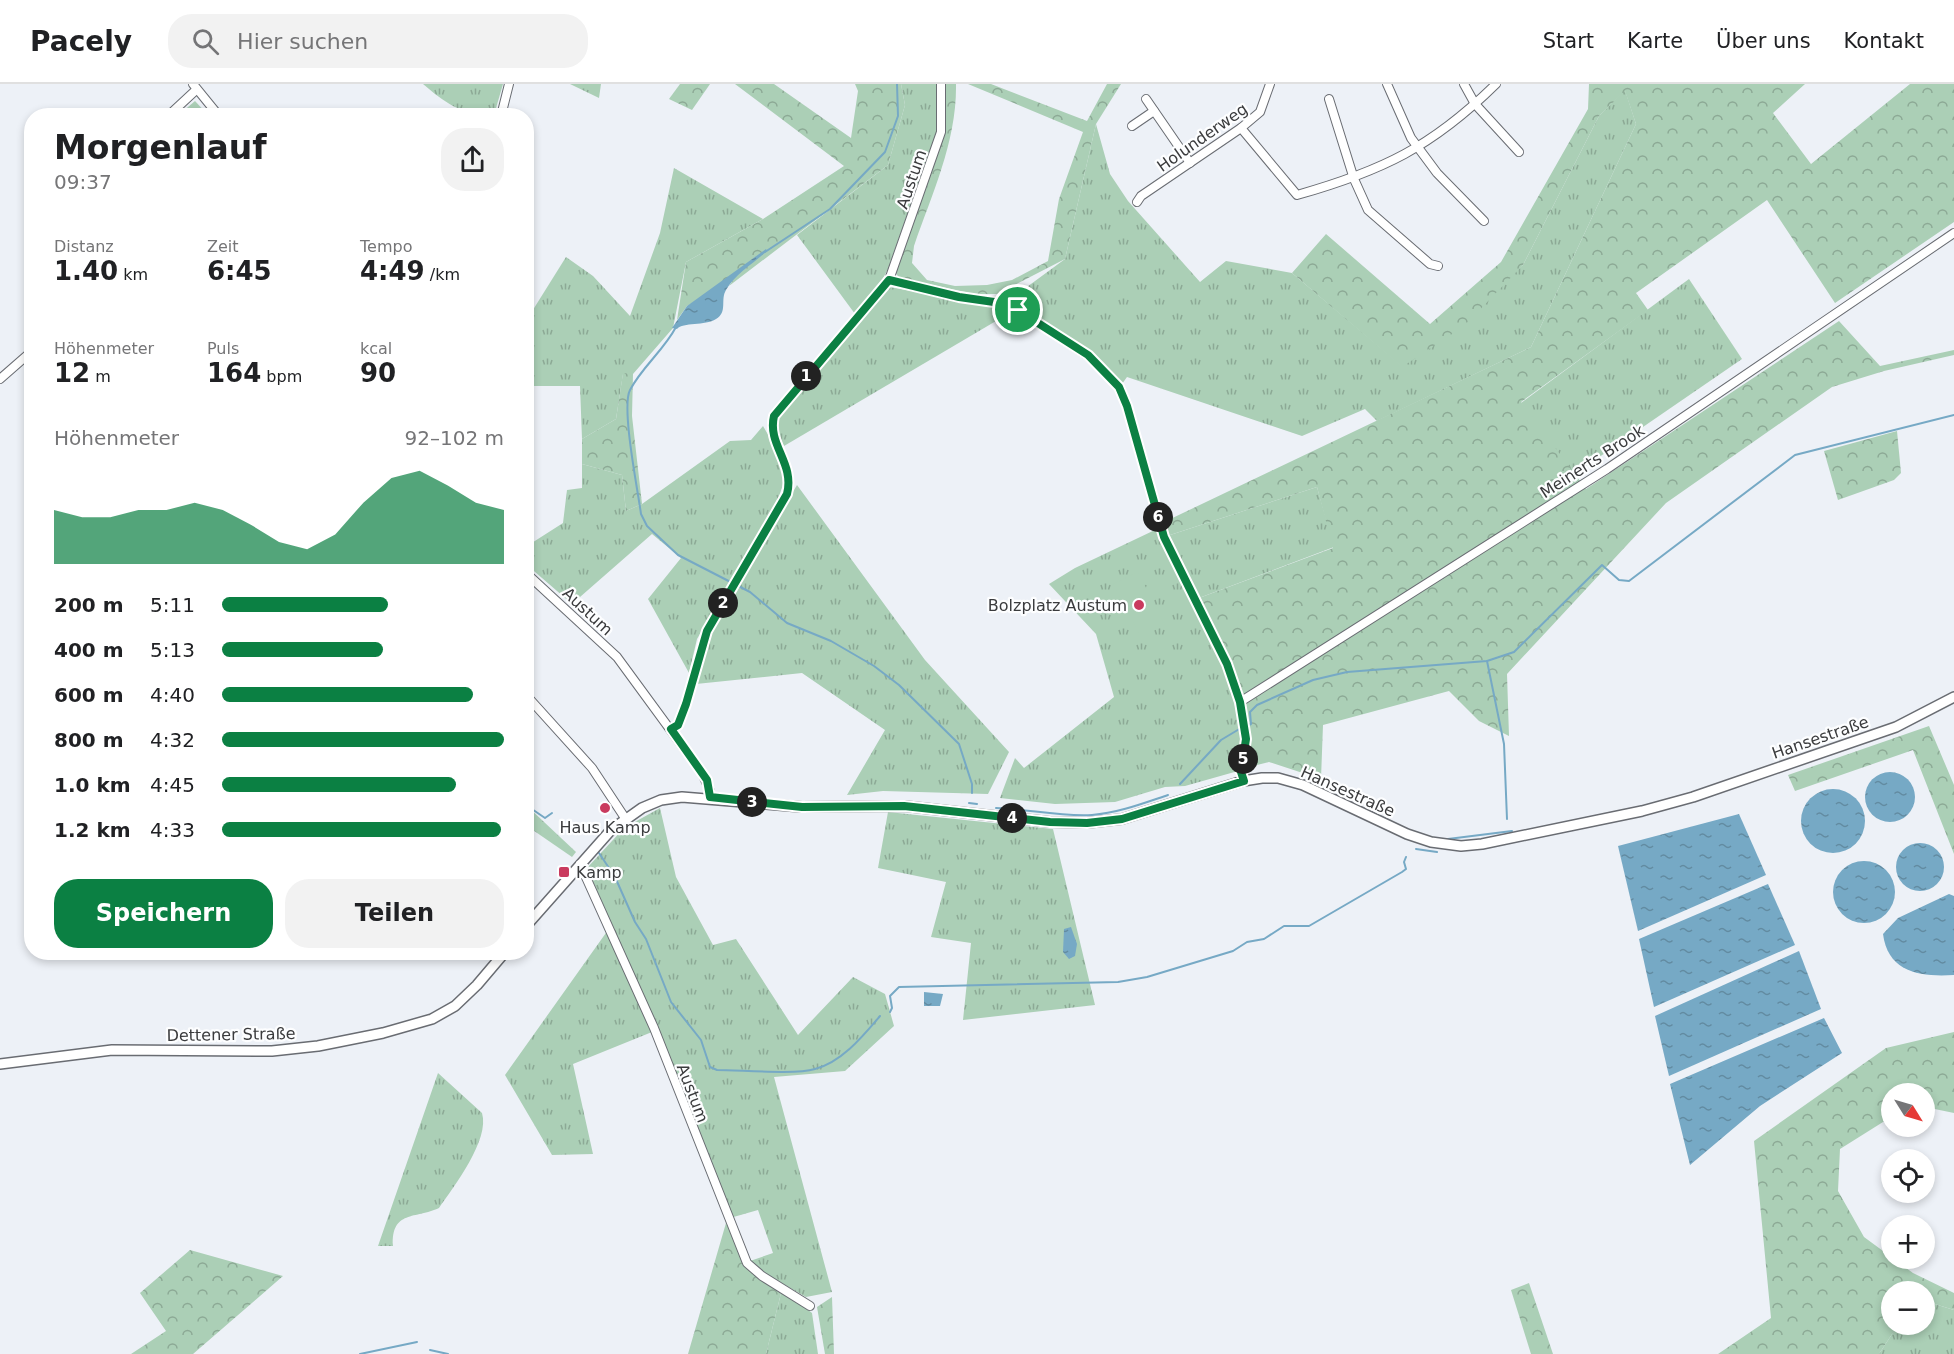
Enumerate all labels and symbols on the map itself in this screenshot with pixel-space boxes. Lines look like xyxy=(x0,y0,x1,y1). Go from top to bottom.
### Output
street label: Holunderweg xyxy=(1153,99,1251,176)
street label: Austum xyxy=(892,147,930,211)
pin xyxy=(992,284,1043,335)
pin: 1 xyxy=(791,361,821,391)
street label: Meinerts Brook xyxy=(1537,420,1649,502)
pin: 6 xyxy=(1143,502,1173,532)
street label: Austum xyxy=(559,583,617,639)
pin: 2 xyxy=(708,588,738,618)
place label: Bolzplatz Austum xyxy=(988,596,1127,615)
marker: Bolzplatz Austum xyxy=(1132,598,1146,612)
street label: Hansestraße xyxy=(1769,712,1871,763)
pin: 5 xyxy=(1228,744,1258,774)
street label: Hansestraße xyxy=(1298,762,1398,821)
pin: 3 xyxy=(737,787,767,817)
marker: Haus Kamp xyxy=(598,801,612,815)
pin: 4 xyxy=(997,803,1027,833)
place label: Haus Kamp xyxy=(559,818,651,837)
place label: Kamp xyxy=(576,863,622,882)
marker: Kamp xyxy=(557,865,571,879)
street label: Dettener Straße xyxy=(166,1024,296,1045)
street label: Austum xyxy=(673,1061,712,1125)
north arrow xyxy=(1881,1083,1935,1137)

